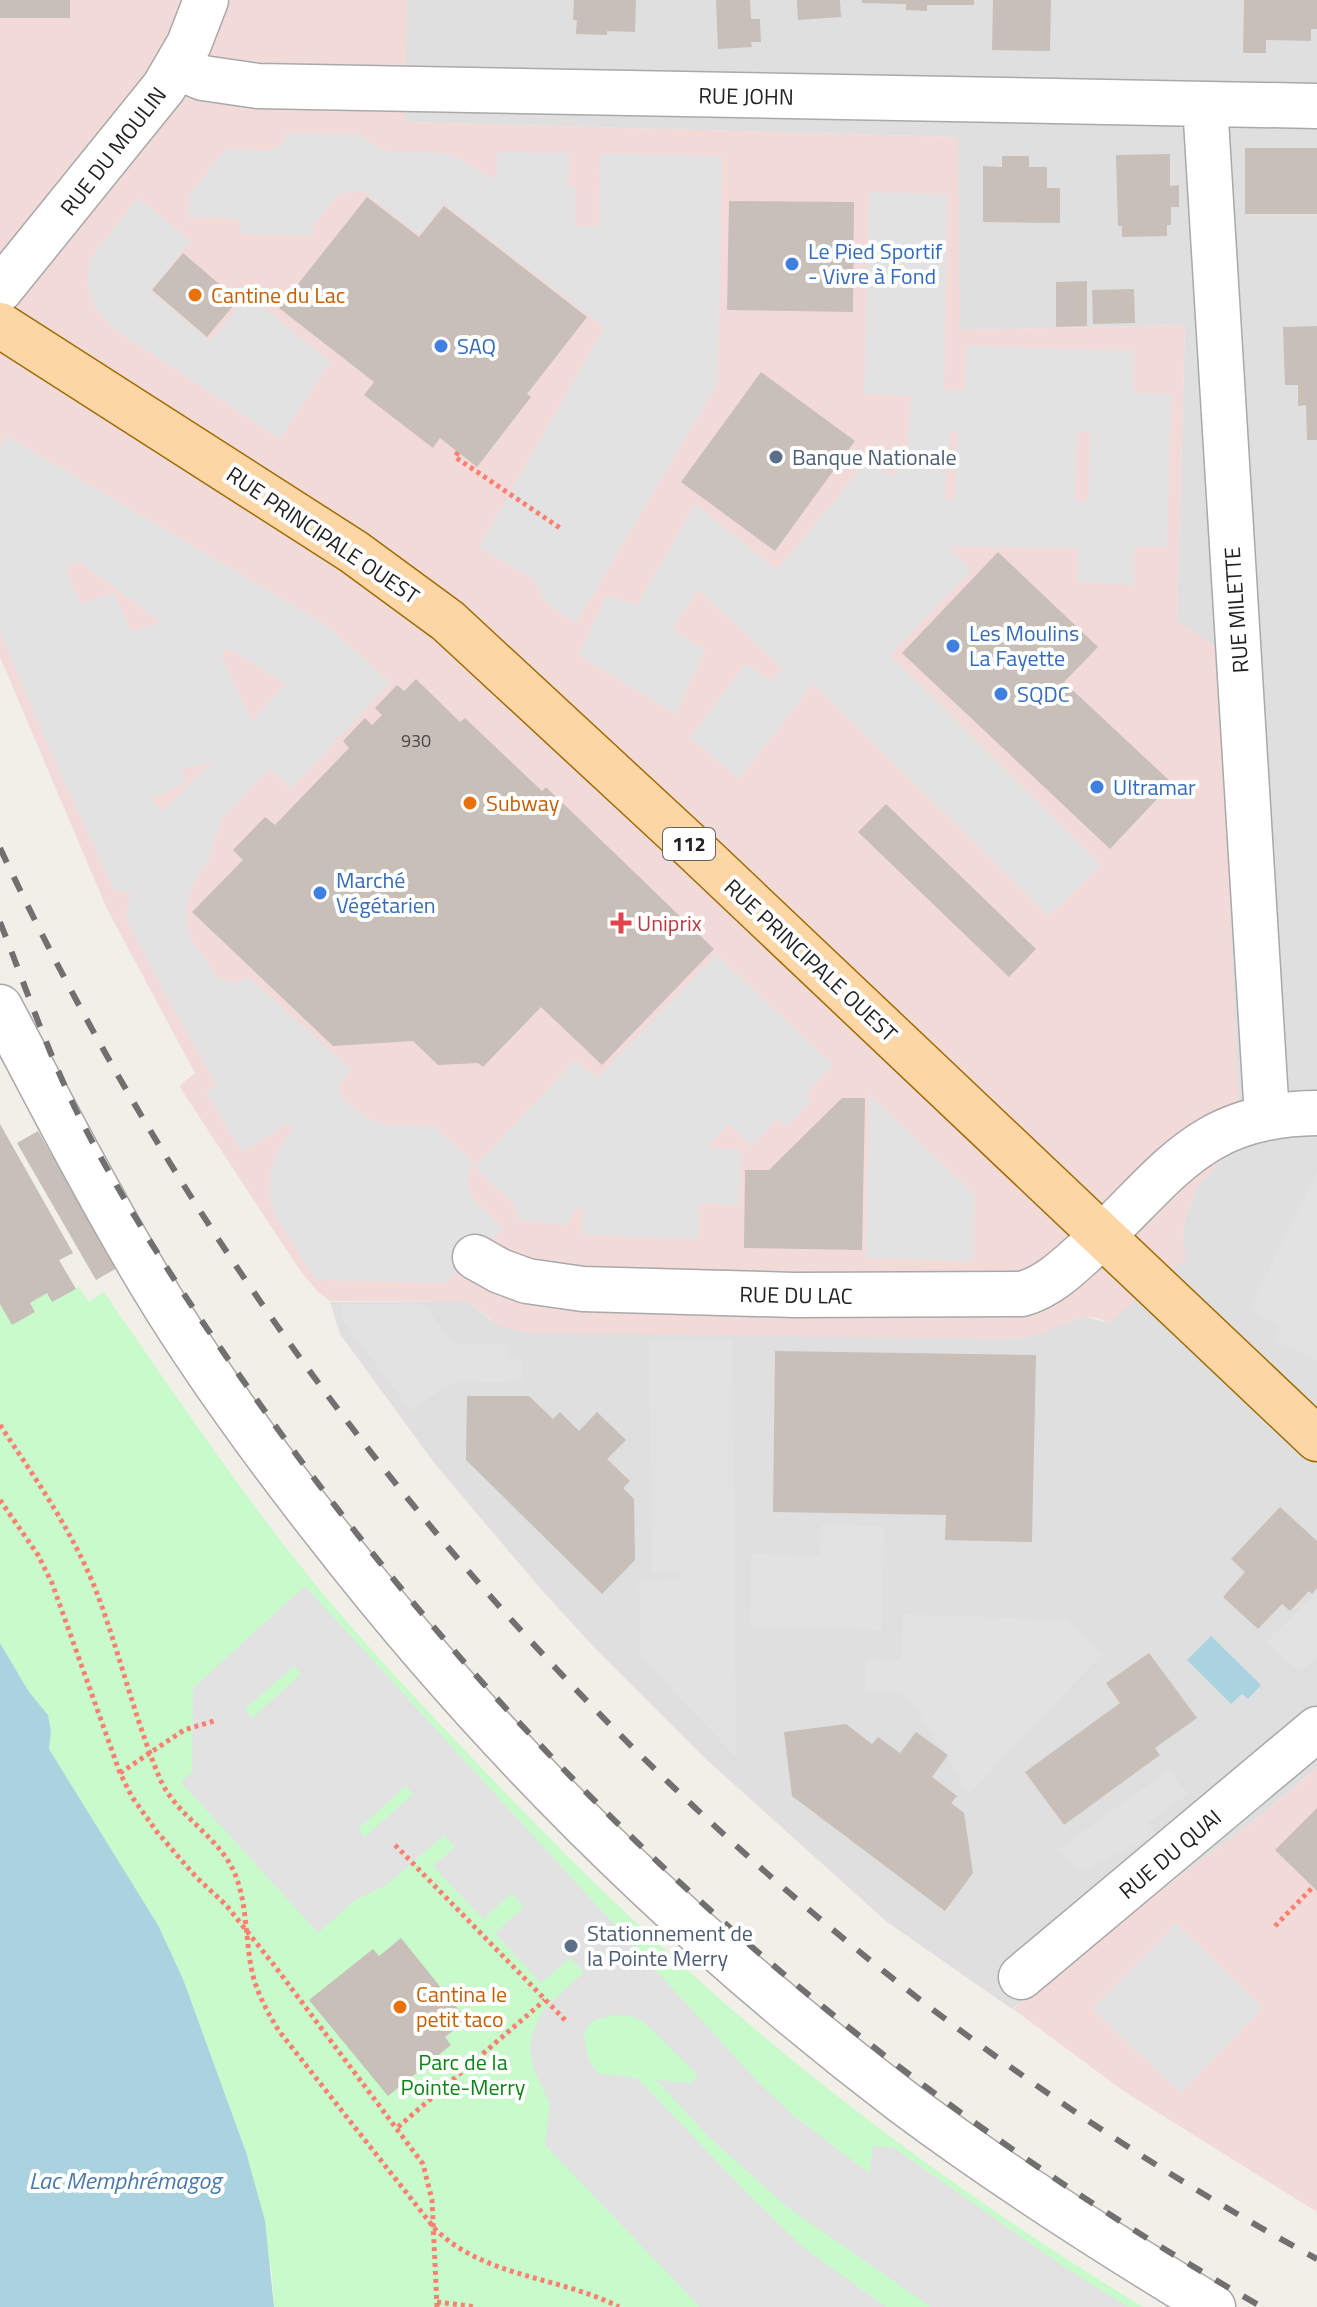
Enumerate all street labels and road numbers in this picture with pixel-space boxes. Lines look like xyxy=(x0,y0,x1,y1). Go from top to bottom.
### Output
street label: RUE JOHN xyxy=(698,78,794,114)
street label: RUE DU MOULIN xyxy=(52,79,174,223)
street label: RUE PRINCIPALE OUEST xyxy=(220,458,427,613)
street label: RUE MILETTE xyxy=(1215,546,1257,674)
road number: 112 xyxy=(663,828,715,860)
street label: RUE PRINCIPALE OUEST xyxy=(717,870,906,1050)
street label: RUE DU LAC xyxy=(739,1277,853,1313)
street label: RUE DU QUAI xyxy=(1111,1801,1229,1907)

